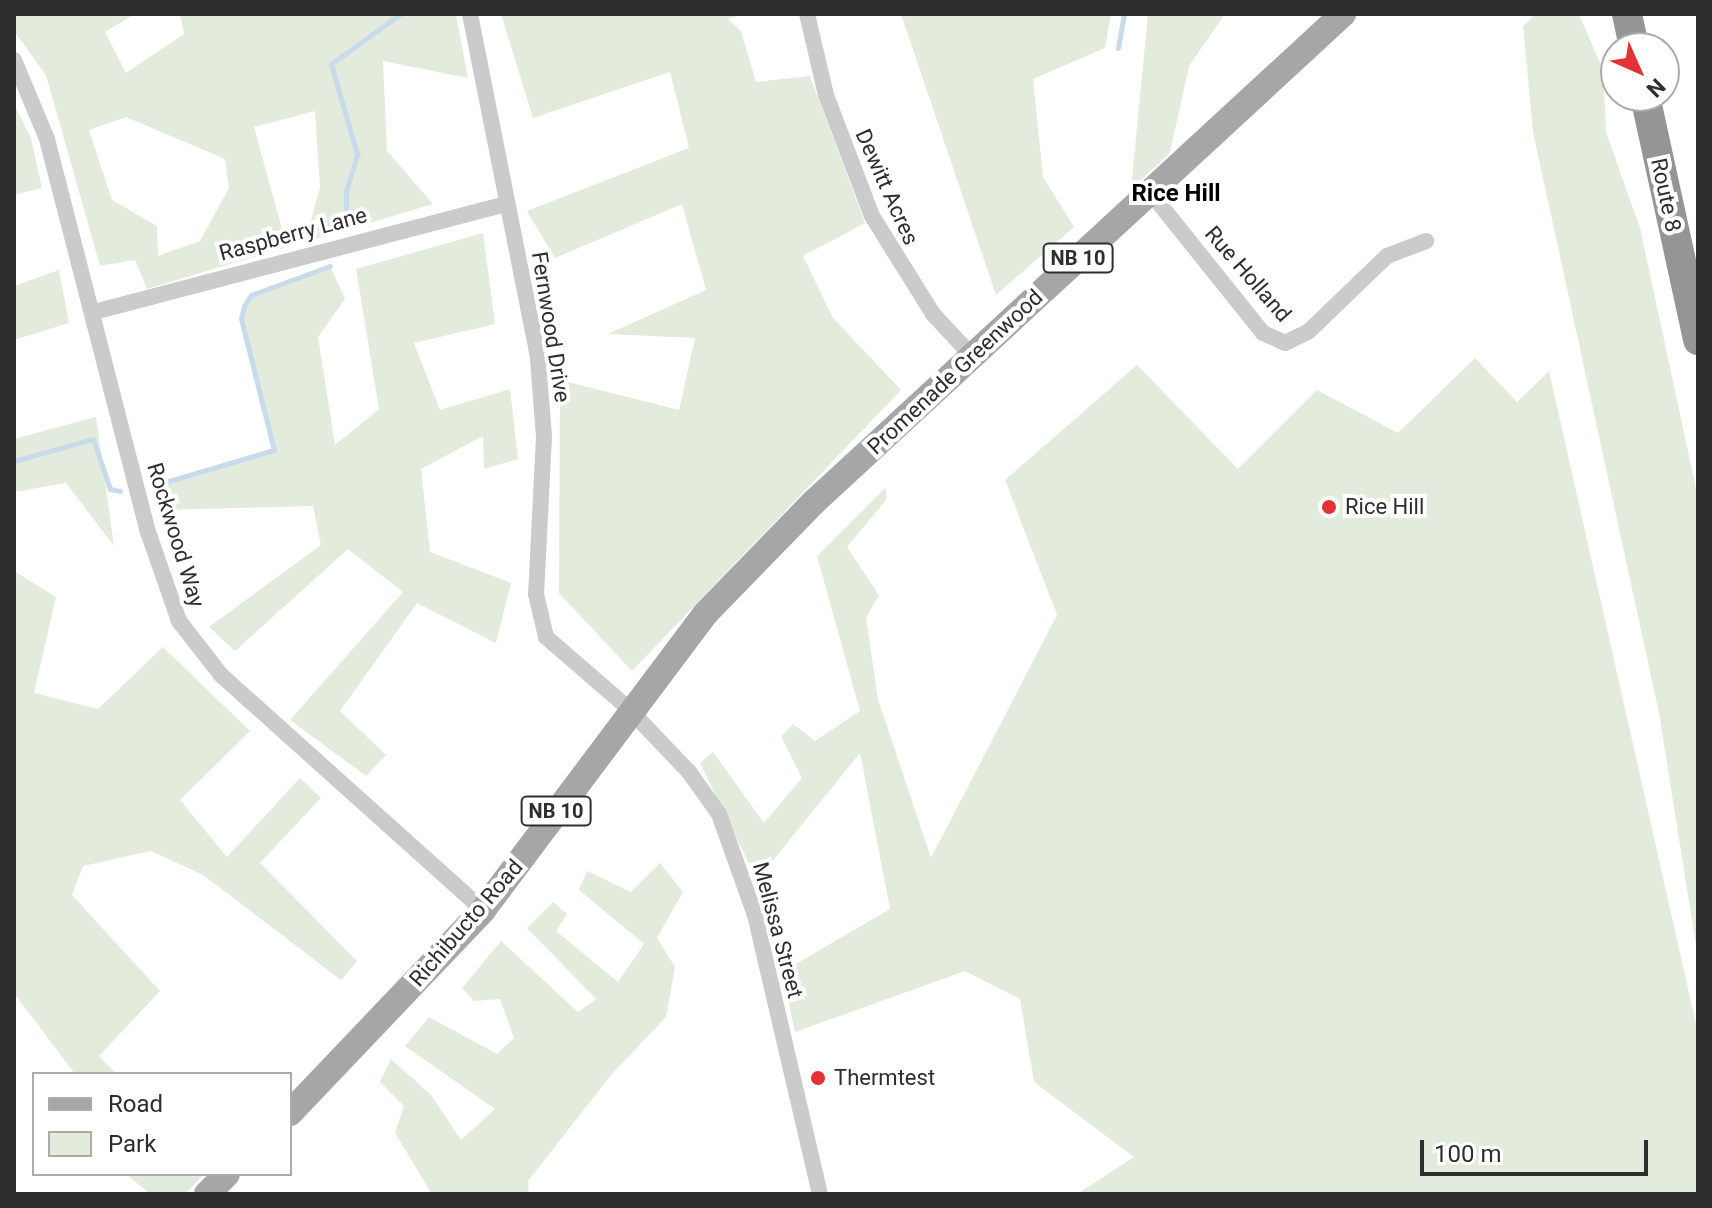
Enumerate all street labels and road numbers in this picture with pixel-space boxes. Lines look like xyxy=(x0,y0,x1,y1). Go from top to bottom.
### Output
street label: Dewitt Acres xyxy=(850,125,924,249)
street label: Route 8 xyxy=(1645,156,1687,234)
street label: Raspberry Lane xyxy=(216,202,370,266)
street label: Rue Holland xyxy=(1199,221,1297,327)
road number: NB 10 xyxy=(1042,242,1114,274)
street label: Fernwood Drive xyxy=(526,250,576,404)
street label: Promenade Greenwood xyxy=(862,284,1048,460)
street label: Rockwood Way xyxy=(142,460,210,610)
road number: NB 10 xyxy=(520,795,592,827)
street label: Richibucto Road xyxy=(404,854,528,992)
street label: Melissa Street xyxy=(747,859,809,1001)

